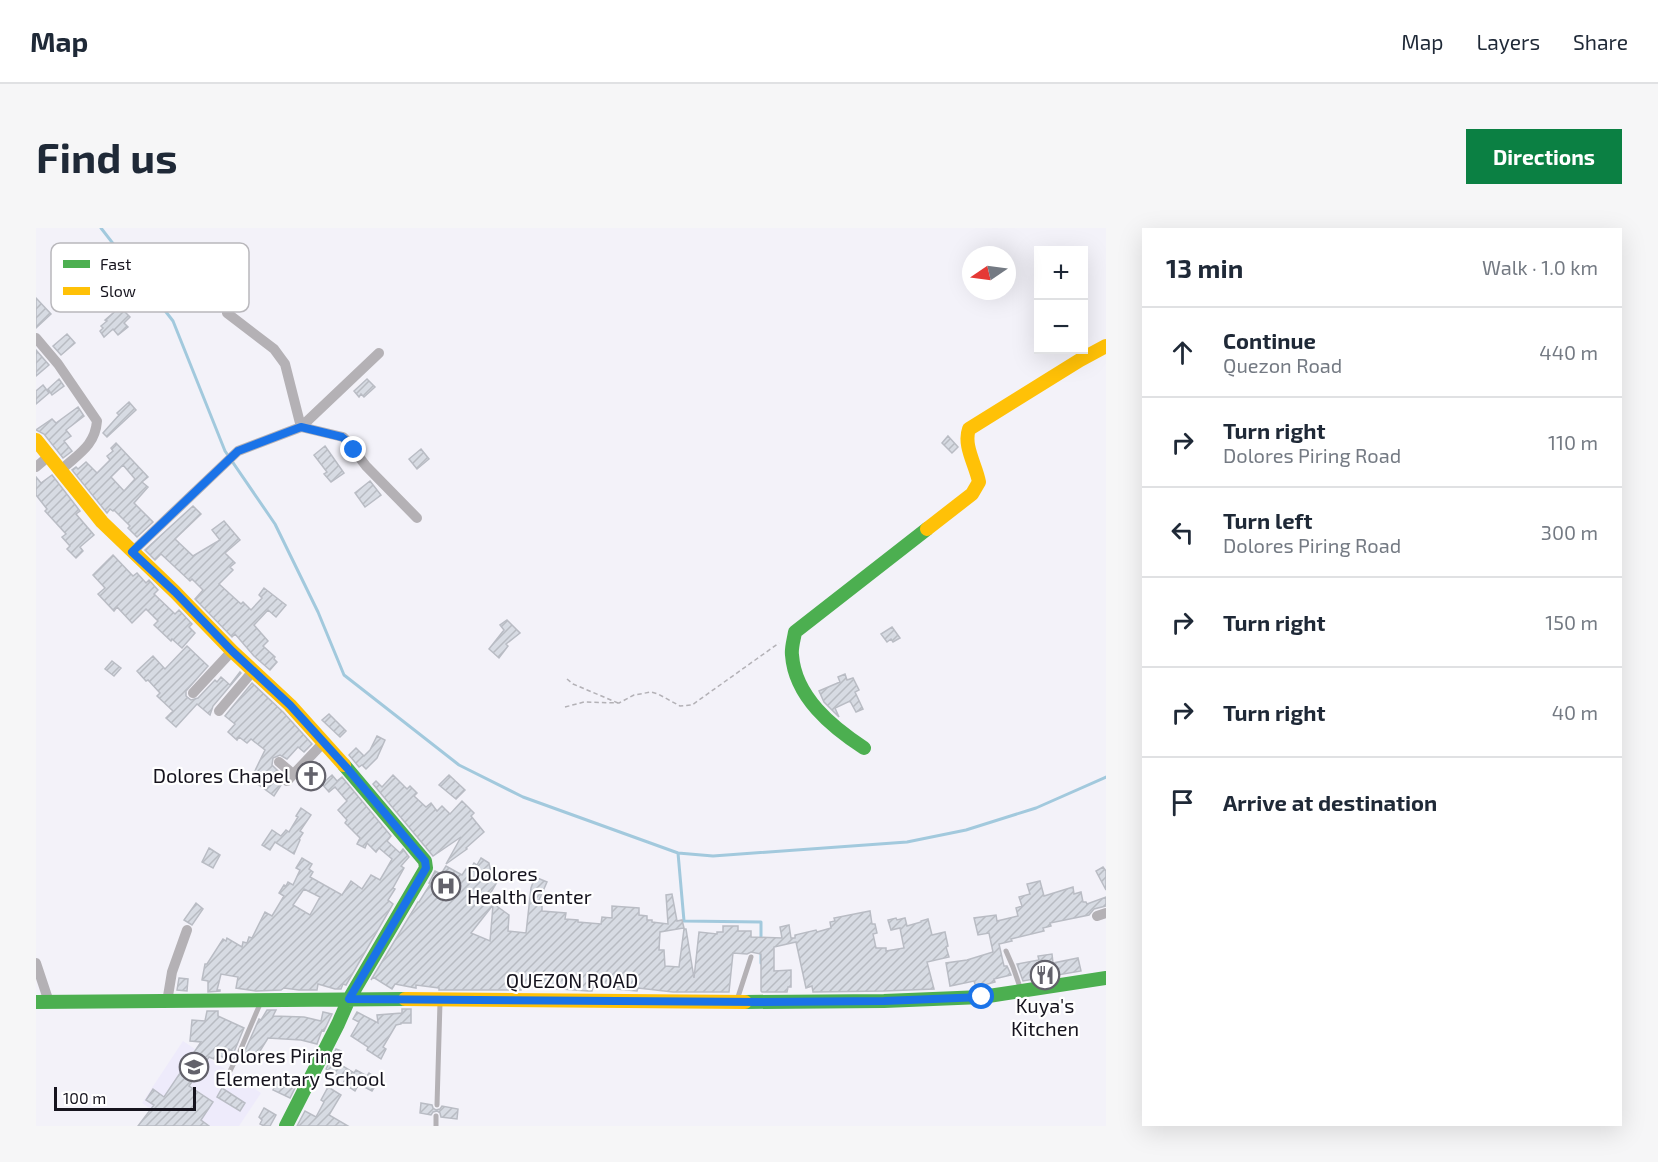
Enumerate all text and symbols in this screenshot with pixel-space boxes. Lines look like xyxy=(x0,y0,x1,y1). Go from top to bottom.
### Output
text: Map xyxy=(30,24,88,58)
text: Map xyxy=(1401,29,1443,54)
text: Layers xyxy=(1476,29,1540,54)
text: Share xyxy=(1573,29,1628,54)
button: Directions xyxy=(1466,129,1622,184)
text: Find us xyxy=(36,131,178,181)
legend xyxy=(51,243,249,312)
north arrow xyxy=(962,246,1016,300)
map controls xyxy=(1034,246,1088,354)
button: + xyxy=(1034,246,1088,300)
text: 13 min xyxy=(1166,252,1243,283)
text: Fast xyxy=(100,254,131,273)
text: Walk · 1.0 km xyxy=(1482,255,1598,279)
text: Slow xyxy=(100,281,136,300)
button: − xyxy=(1034,300,1088,354)
text: Continue xyxy=(1223,327,1316,353)
icon: ahead xyxy=(1166,336,1199,369)
text: 440 m xyxy=(1539,340,1598,364)
text: Quezon Road xyxy=(1223,353,1342,377)
text: Turn right xyxy=(1223,417,1325,443)
icon: right xyxy=(1166,426,1199,459)
text: 110 m xyxy=(1548,430,1598,454)
route end xyxy=(340,436,366,462)
text: Dolores Piring Road xyxy=(1223,443,1401,467)
text: Turn left xyxy=(1223,507,1312,533)
icon: left xyxy=(1166,516,1199,549)
text: 300 m xyxy=(1541,520,1598,544)
text: Dolores Piring Road xyxy=(1223,533,1401,557)
icon: right xyxy=(1166,606,1199,639)
text: Turn right xyxy=(1223,609,1325,635)
text: 150 m xyxy=(1545,610,1598,634)
icon: right xyxy=(1166,696,1199,729)
text: Turn right xyxy=(1223,699,1325,725)
text: 40 m xyxy=(1552,700,1598,724)
church icon: Dolores Chapel xyxy=(295,760,327,792)
place label: Dolores Chapel xyxy=(153,763,290,787)
icon: arrive xyxy=(1166,786,1199,819)
text: Arrive at destination xyxy=(1223,789,1437,815)
place label: Dolores Health Center xyxy=(467,861,592,908)
hospital icon: Dolores Health Center xyxy=(430,870,462,902)
restaurant icon: Kuya's Kitchen xyxy=(1029,959,1061,991)
street label: QUEZON ROAD xyxy=(506,968,638,992)
route start xyxy=(968,983,994,1009)
place label: Kuya's Kitchen xyxy=(1011,993,1079,1040)
place label: Dolores Piring Elementary School xyxy=(215,1043,385,1090)
school or university icon: Dolores Piring Elementary School xyxy=(178,1051,210,1083)
scale bar xyxy=(54,1084,196,1112)
text: 100 m xyxy=(63,1088,106,1107)

